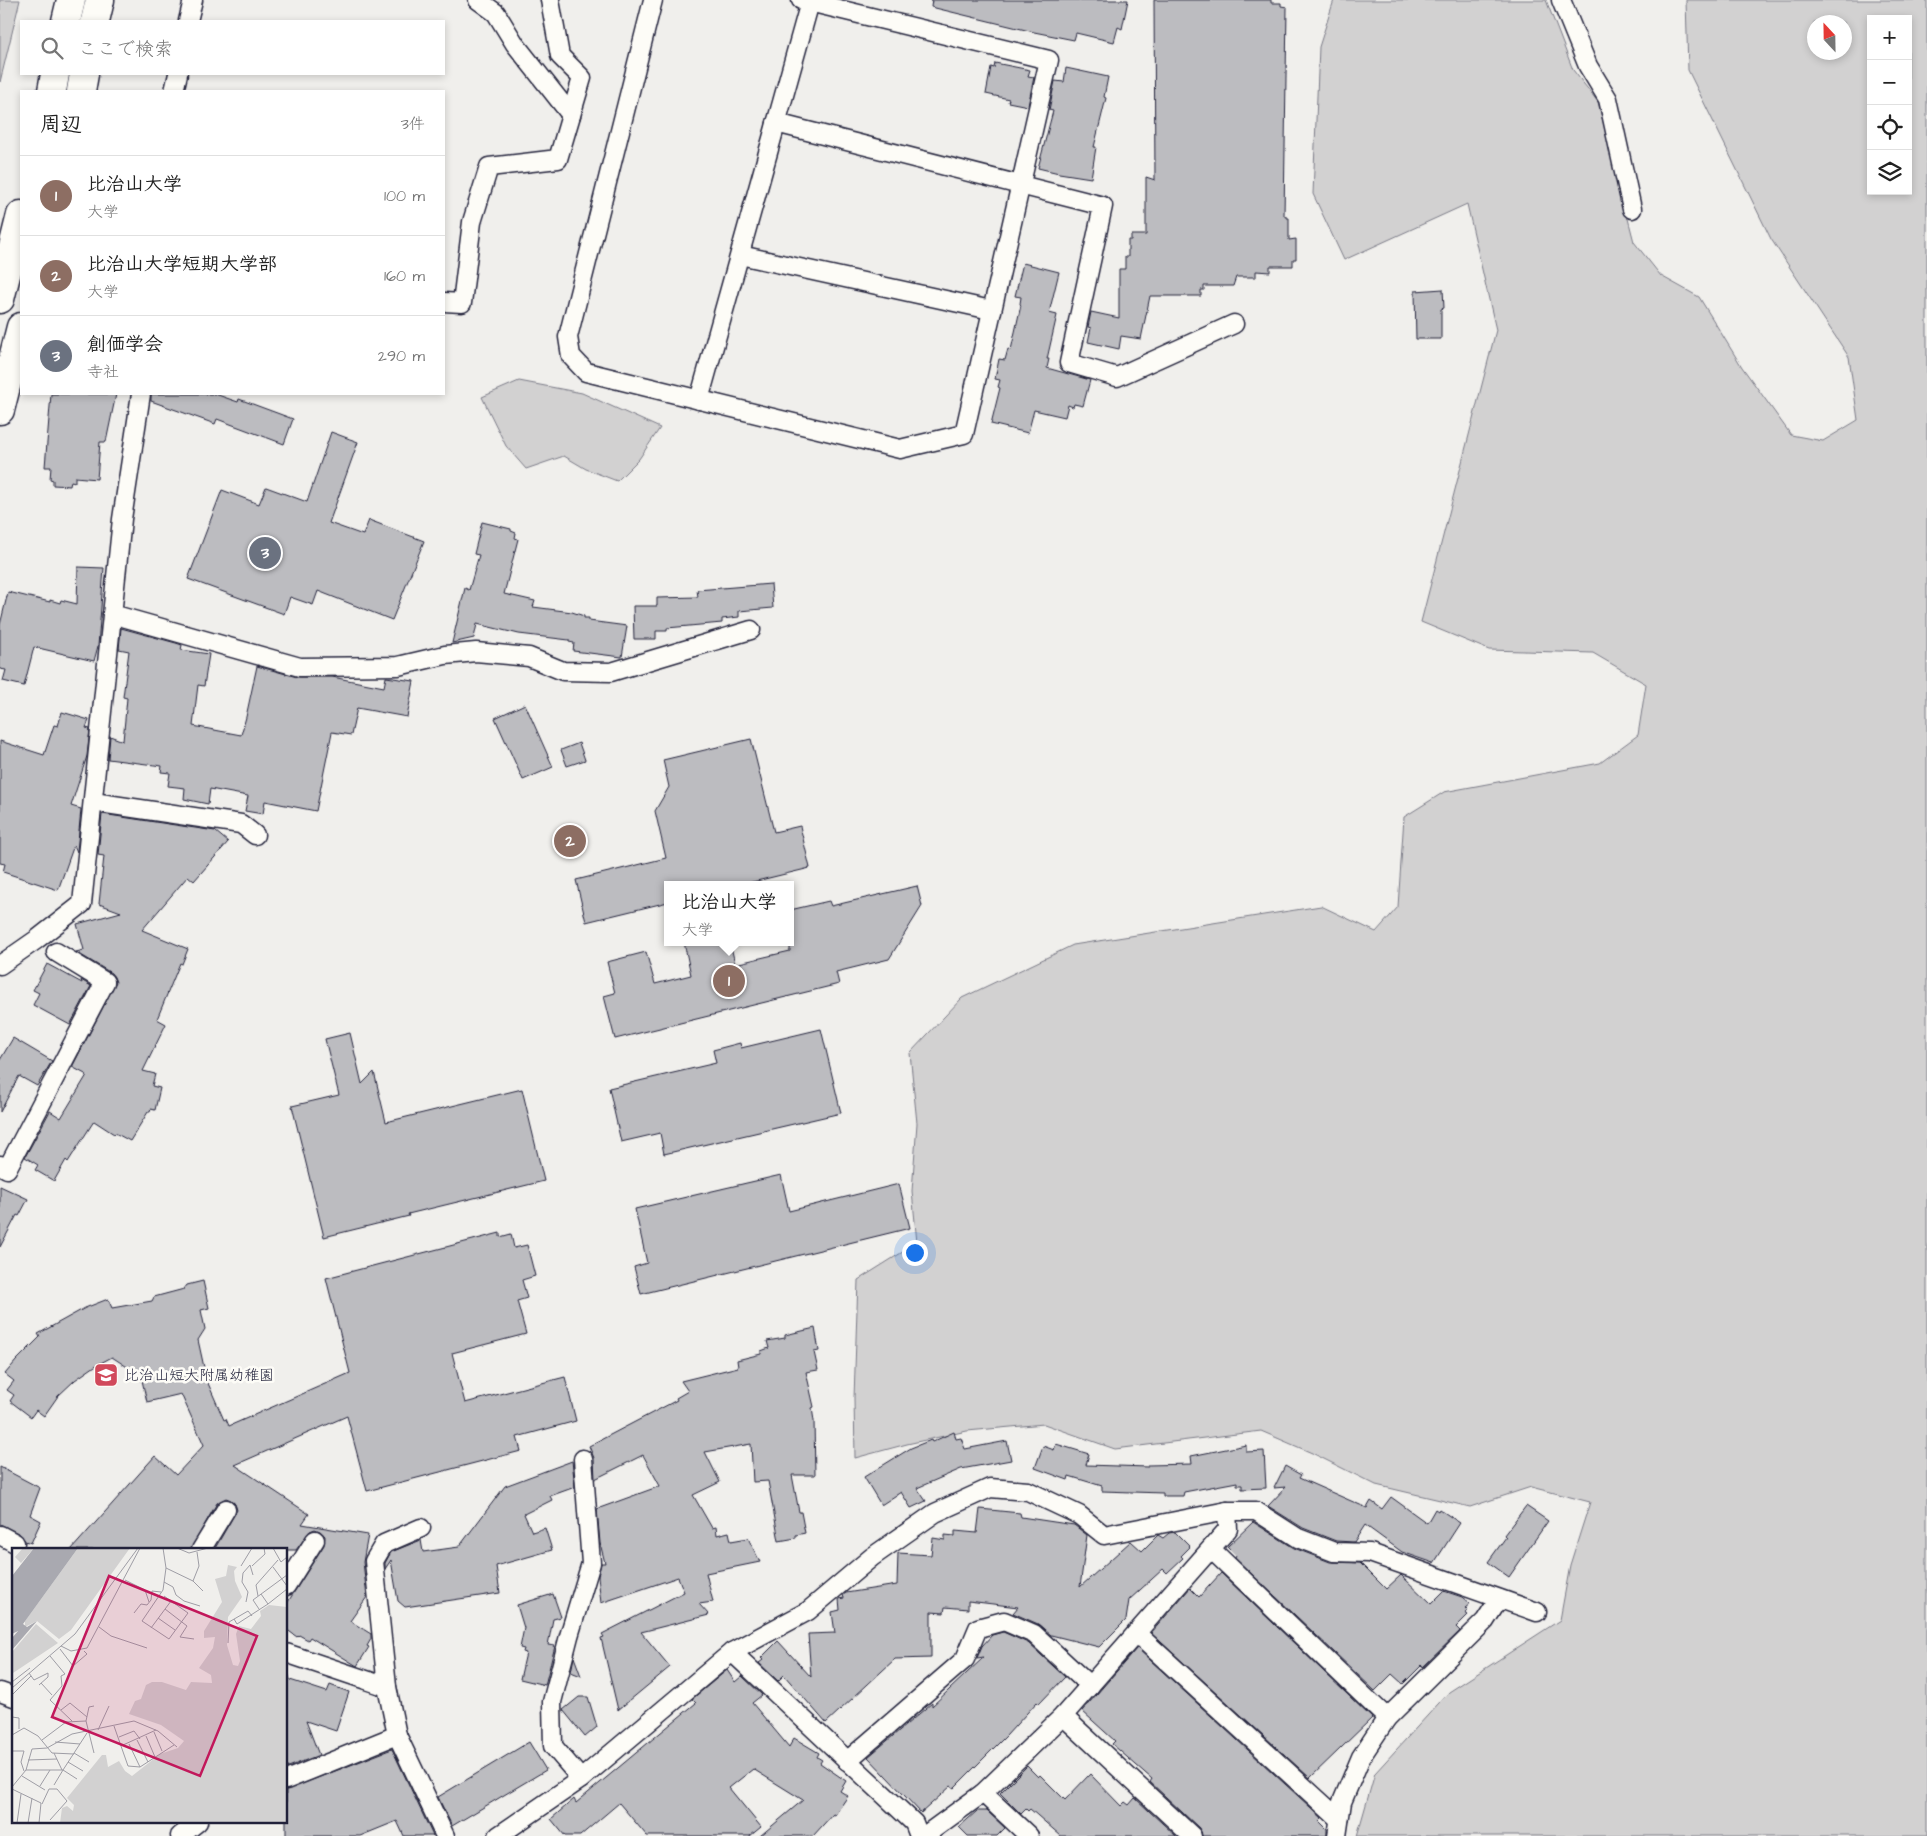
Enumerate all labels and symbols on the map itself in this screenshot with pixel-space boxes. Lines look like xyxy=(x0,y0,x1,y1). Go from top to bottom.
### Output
north arrow xyxy=(1807,15,1852,60)
pin: 3 xyxy=(249,534,281,572)
pin: 2 xyxy=(554,822,586,860)
pin: 1 xyxy=(713,962,745,1000)
your location xyxy=(902,1240,928,1266)
school or university icon: 比治山短大附属幼稚園 xyxy=(93,1362,119,1388)
place label: 比治山短大附属幼稚園 xyxy=(124,1365,274,1386)
inset map xyxy=(12,1548,288,1824)

